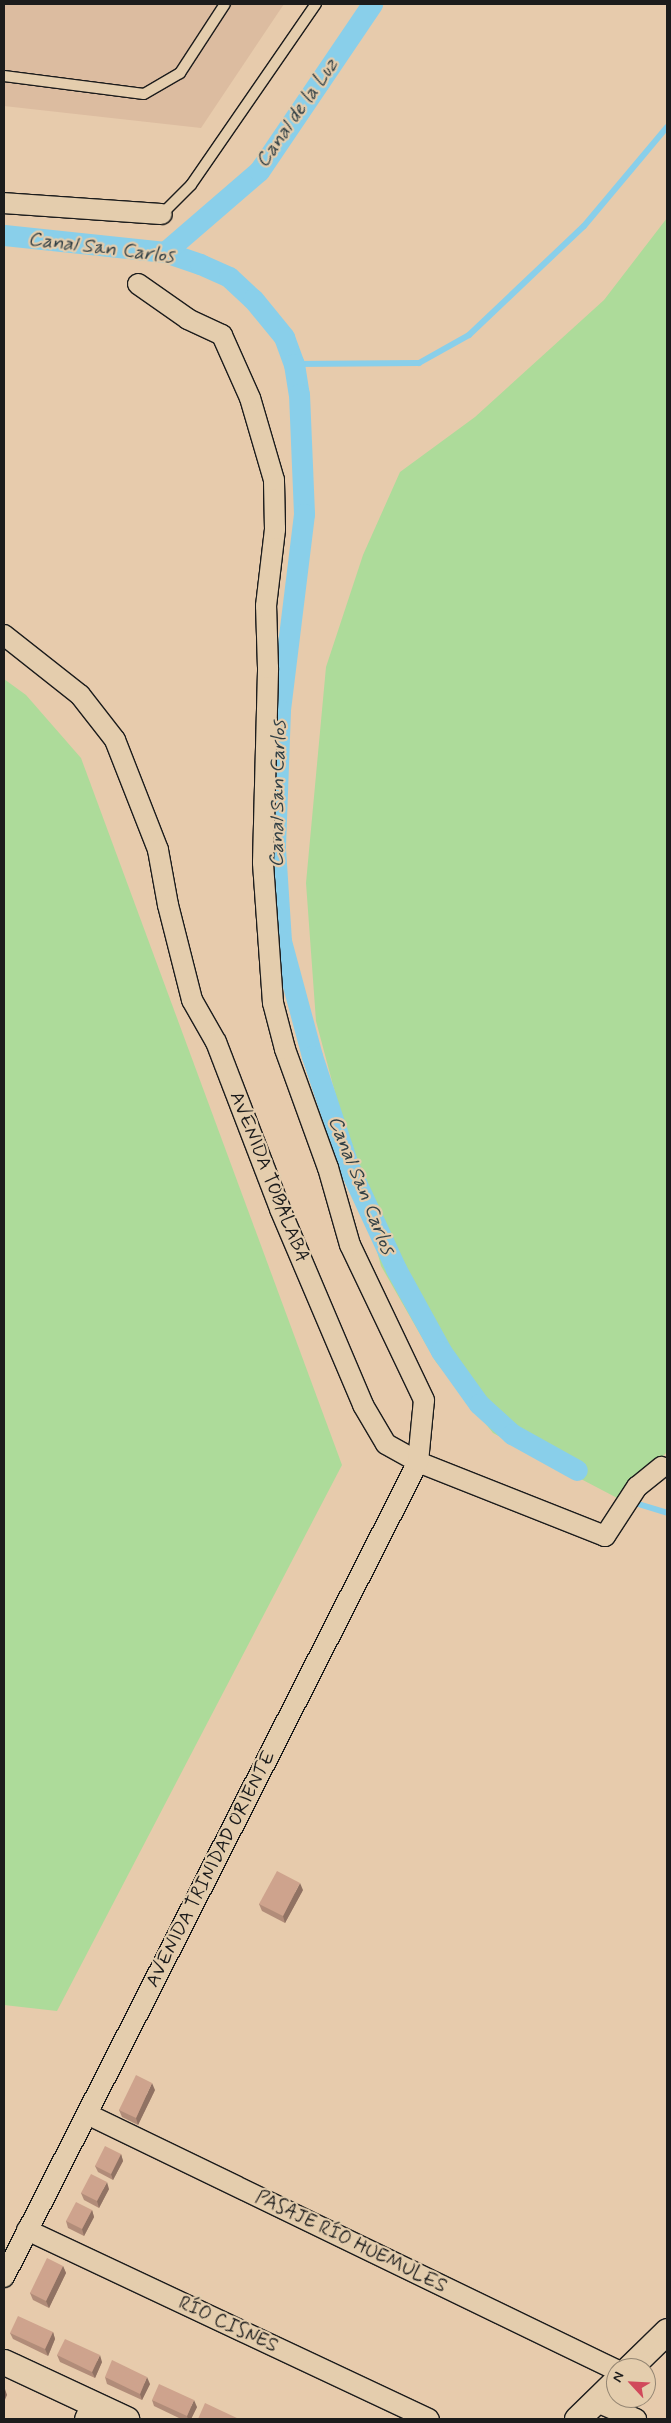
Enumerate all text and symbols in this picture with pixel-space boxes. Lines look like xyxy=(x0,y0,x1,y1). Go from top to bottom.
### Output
water label: Canal de la Luz xyxy=(250,52,344,174)
water label: Canal San Carlos xyxy=(27,227,175,269)
water label: Canal San Carlos xyxy=(265,721,291,867)
street label: AVENIDA TOBALABA xyxy=(224,1088,314,1266)
water label: Canal San Carlos xyxy=(323,1113,399,1257)
street label: AVENIDA TRINIDAD ORIENTE xyxy=(140,1745,282,1993)
street label: PASAJE RÍO HUEMULES xyxy=(252,2186,450,2298)
street label: RÍO CISNES xyxy=(174,2292,282,2358)
north arrow xyxy=(606,2358,656,2408)
text: N xyxy=(608,2369,628,2385)

